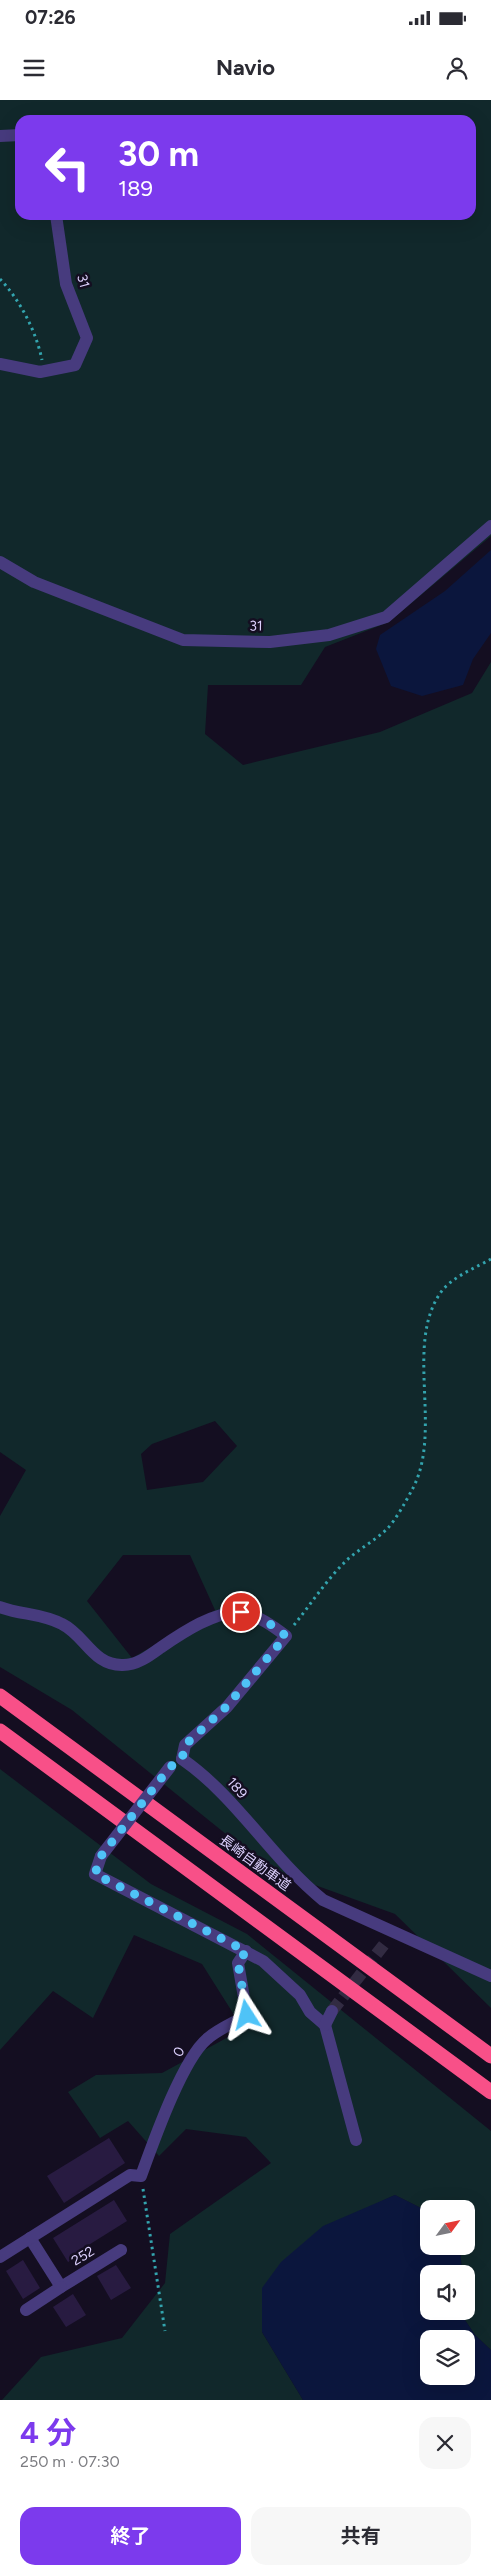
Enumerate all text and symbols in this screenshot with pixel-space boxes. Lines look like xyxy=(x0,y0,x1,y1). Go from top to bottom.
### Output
text: 07:26 xyxy=(25,6,76,29)
icon: menu xyxy=(20,54,48,82)
text: Navio xyxy=(216,54,275,81)
icon: person xyxy=(443,54,471,82)
text: 30 m xyxy=(118,133,199,175)
icon: left xyxy=(35,135,100,200)
text: 189 xyxy=(118,175,153,202)
street label: 31 xyxy=(73,272,93,290)
street label: 31 xyxy=(249,617,263,635)
pin xyxy=(220,1591,262,1633)
icon: arrive xyxy=(227,1598,255,1626)
street label: 189 xyxy=(223,1774,251,1802)
street label: 長崎自動車道 xyxy=(216,1831,294,1895)
position arrow xyxy=(220,1988,272,2040)
street label: 0 xyxy=(169,2044,189,2060)
north arrow xyxy=(420,2200,475,2255)
map controls xyxy=(420,2200,475,2385)
street label: 252 xyxy=(68,2243,98,2269)
button: sound xyxy=(420,2265,475,2320)
button: layers xyxy=(420,2330,475,2385)
text: 4 分 xyxy=(20,2414,76,2451)
button: close xyxy=(419,2417,471,2469)
text: 250 m · 07:30 xyxy=(20,2452,120,2471)
button: 終了 xyxy=(20,2507,241,2565)
button: 共有 xyxy=(251,2507,471,2565)

